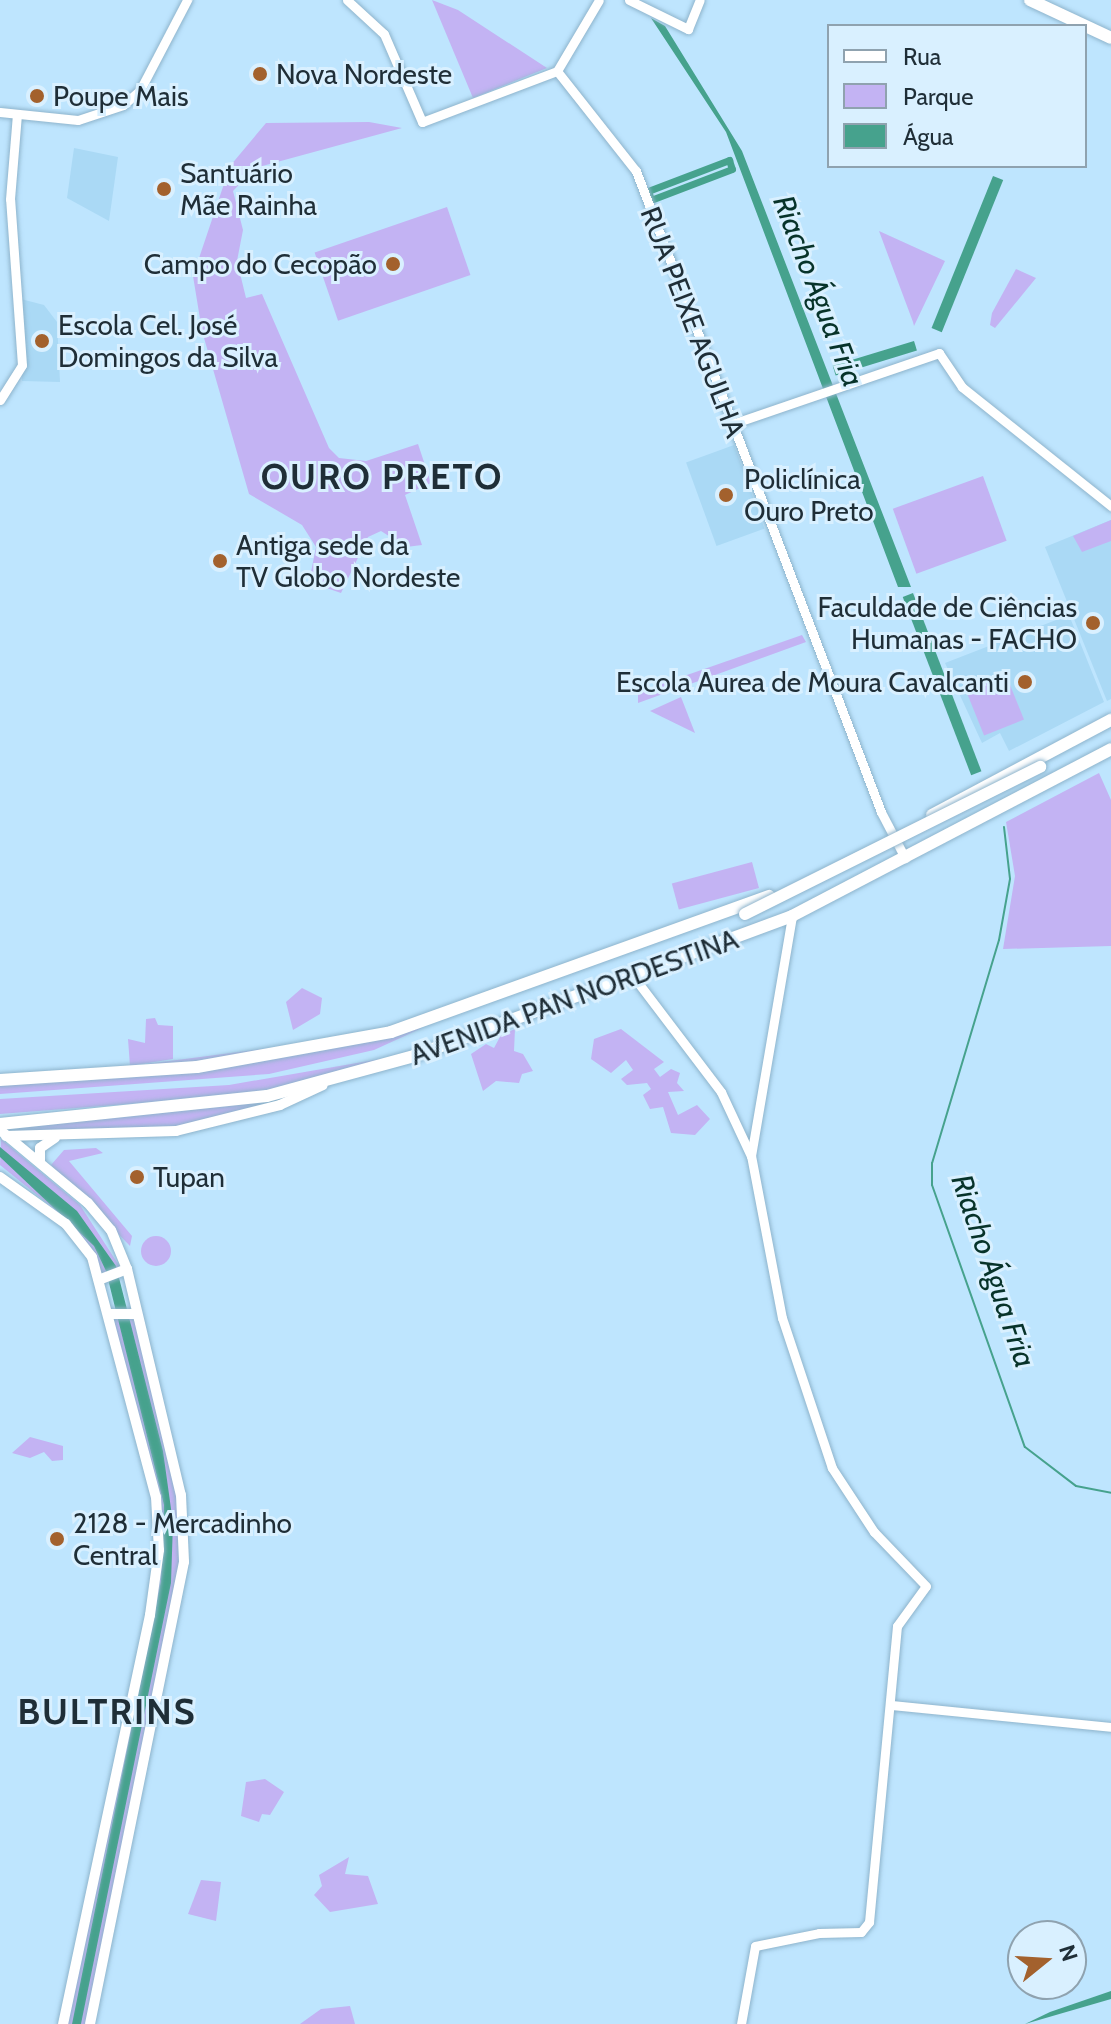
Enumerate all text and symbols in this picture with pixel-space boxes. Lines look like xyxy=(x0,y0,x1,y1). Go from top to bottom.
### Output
legend xyxy=(827,24,1087,168)
text: Rua xyxy=(903,42,941,71)
place label: Nova Nordeste xyxy=(276,57,452,91)
marker: Nova Nordeste xyxy=(251,65,269,83)
place label: Poupe Mais xyxy=(53,79,188,113)
text: Parque xyxy=(903,82,973,111)
marker: Poupe Mais xyxy=(28,87,46,105)
text: Água xyxy=(903,122,954,151)
place label: Santuário Mãe Rainha xyxy=(180,156,317,222)
marker: Santuário Mãe Rainha xyxy=(155,180,173,198)
water label: Riacho Água Fria xyxy=(765,190,871,392)
street label: RUA PEIXE AGULHA xyxy=(634,202,752,442)
place label: Campo do Cecopão xyxy=(144,247,377,281)
marker: Campo do Cecopão xyxy=(384,255,402,273)
place label: Escola Cel. José Domingos da Silva xyxy=(58,308,278,374)
marker: Escola Cel. José Domingos da Silva xyxy=(33,332,51,350)
district label: OURO PRETO xyxy=(261,455,503,499)
place label: Policlínica Ouro Preto xyxy=(744,462,874,528)
marker: Policlínica Ouro Preto xyxy=(715,484,737,506)
place label: Antiga sede da TV Globo Nordeste xyxy=(236,528,460,594)
marker: Antiga sede da TV Globo Nordeste xyxy=(211,552,229,570)
place label: Faculdade de Ciências Humanas - FACHO xyxy=(818,590,1077,656)
marker: Faculdade de Ciências Humanas - FACHO xyxy=(1084,614,1102,632)
place label: Escola Aurea de Moura Cavalcanti xyxy=(616,665,1009,699)
marker: Escola Aurea de Moura Cavalcanti xyxy=(1016,673,1034,691)
street label: AVENIDA PAN NORDESTINA xyxy=(405,922,743,1072)
place label: Tupan xyxy=(153,1160,225,1194)
marker: Tupan xyxy=(128,1168,146,1186)
water label: Riacho Água Fria xyxy=(943,1170,1043,1372)
place label: 2128 - Mercadinho Central xyxy=(73,1506,292,1572)
marker: 2128 - Mercadinho Central xyxy=(48,1530,66,1548)
district label: BULTRINS xyxy=(17,1690,197,1734)
north arrow xyxy=(1007,1920,1087,2000)
text: N xyxy=(1053,1941,1084,1965)

